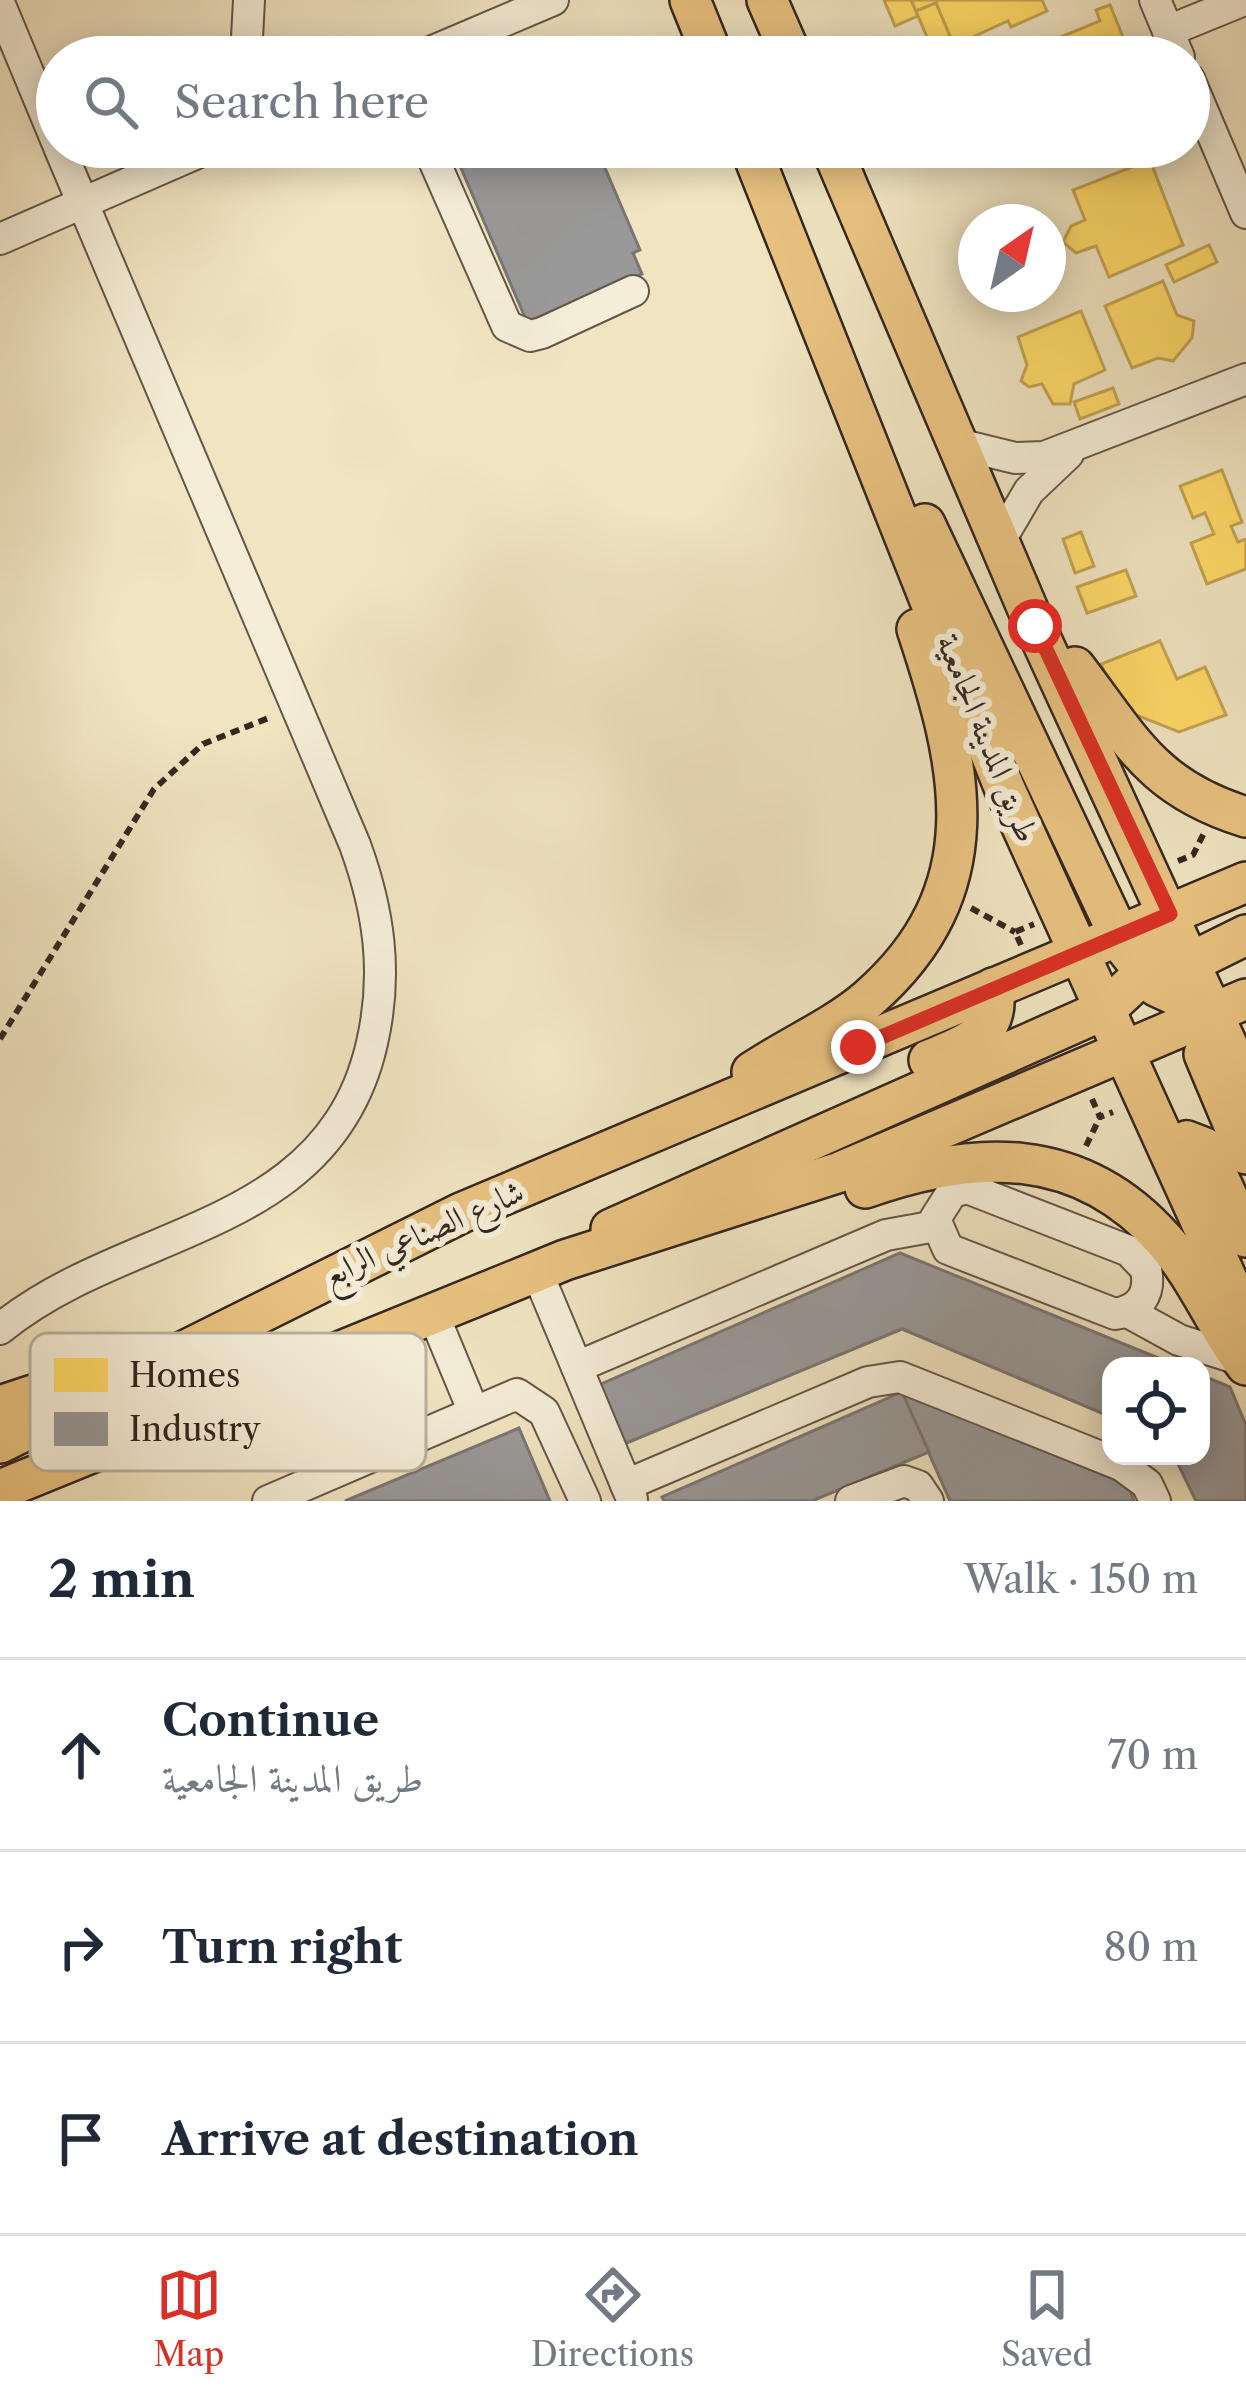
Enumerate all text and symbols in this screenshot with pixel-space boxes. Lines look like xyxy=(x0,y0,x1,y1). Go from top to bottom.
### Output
search box xyxy=(36,36,1210,168)
icon: search xyxy=(78,69,144,135)
text: Search here xyxy=(174,74,429,130)
north arrow xyxy=(958,204,1066,312)
route start xyxy=(1008,599,1062,653)
street label: طريق المدينة الجامعية xyxy=(927,628,1048,849)
route end xyxy=(831,1020,885,1074)
street label: شارع الصناعي الرابع xyxy=(316,1170,534,1304)
legend xyxy=(30,1333,426,1471)
text: Homes xyxy=(129,1355,240,1396)
map controls xyxy=(1102,1357,1210,1465)
button: locate xyxy=(1102,1357,1210,1465)
text: Industry xyxy=(129,1409,261,1450)
text: 2 min xyxy=(48,1548,195,1610)
text: Walk · 150 m xyxy=(964,1555,1198,1603)
text: Continue xyxy=(162,1692,379,1748)
icon: ahead xyxy=(48,1722,114,1788)
text: 70 m xyxy=(1107,1731,1198,1779)
text: طريق المدينة الجامعية xyxy=(162,1754,423,1802)
icon: right xyxy=(48,1914,114,1980)
text: Turn right xyxy=(162,1919,402,1975)
text: 80 m xyxy=(1103,1923,1198,1971)
icon: arrive xyxy=(48,2106,114,2172)
text: Arrive at destination xyxy=(162,2111,639,2167)
tab: Map xyxy=(153,2262,224,2375)
tab: Directions xyxy=(531,2262,694,2375)
tab: Saved xyxy=(1001,2262,1093,2375)

